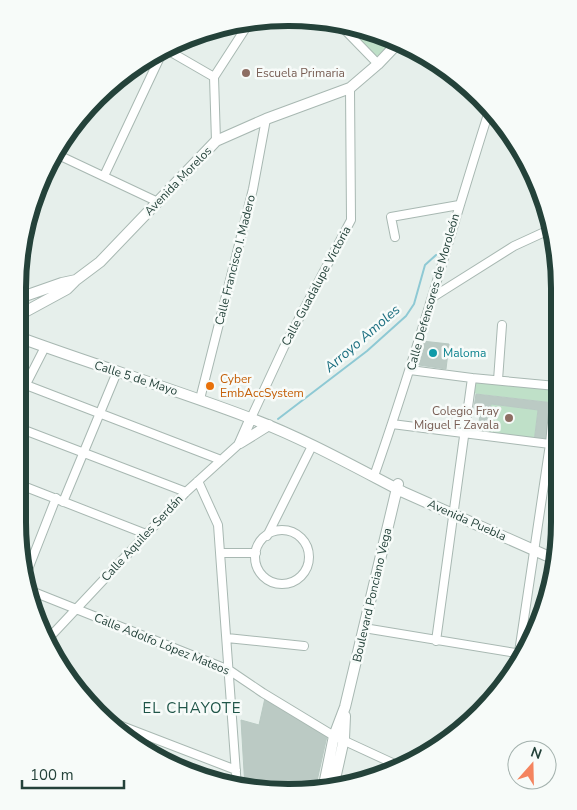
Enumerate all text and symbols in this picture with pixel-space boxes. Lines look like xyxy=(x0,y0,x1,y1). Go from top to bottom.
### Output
place label: Escuela Primaria xyxy=(256,65,345,81)
marker: Escuela Primaria xyxy=(240,67,252,79)
street label: Avenida Morelos xyxy=(141,143,215,219)
street label: Calle Francisco I. Madero xyxy=(211,193,259,327)
street label: Calle Defensores de Moroleón xyxy=(403,212,463,372)
street label: Calle Guadalupe Victoria xyxy=(278,223,354,349)
water label: Arroyo Amoles xyxy=(320,300,404,377)
place label: Maloma xyxy=(443,345,486,361)
marker: Maloma xyxy=(427,347,439,359)
street label: Calle 5 de Mayo xyxy=(92,357,180,399)
place label: Cyber EmbAccSystem xyxy=(220,371,304,401)
marker: Cyber EmbAccSystem xyxy=(204,380,216,392)
place label: Colegio Fray Miguel F Zavala xyxy=(414,403,500,433)
marker: Colegio Fray Miguel F Zavala xyxy=(503,412,515,424)
street label: Calle Aquiles Serdán xyxy=(98,491,186,585)
street label: Avenida Puebla xyxy=(425,496,509,544)
street label: Boulevard Ponciano Vega xyxy=(349,526,395,664)
street label: Calle Adolfo López Mateos xyxy=(92,609,232,679)
district label: EL CHAYOTE xyxy=(142,698,242,718)
north arrow xyxy=(507,740,557,790)
text: N xyxy=(528,743,544,764)
scale bar xyxy=(22,758,125,790)
text: 100 m xyxy=(30,765,74,785)

